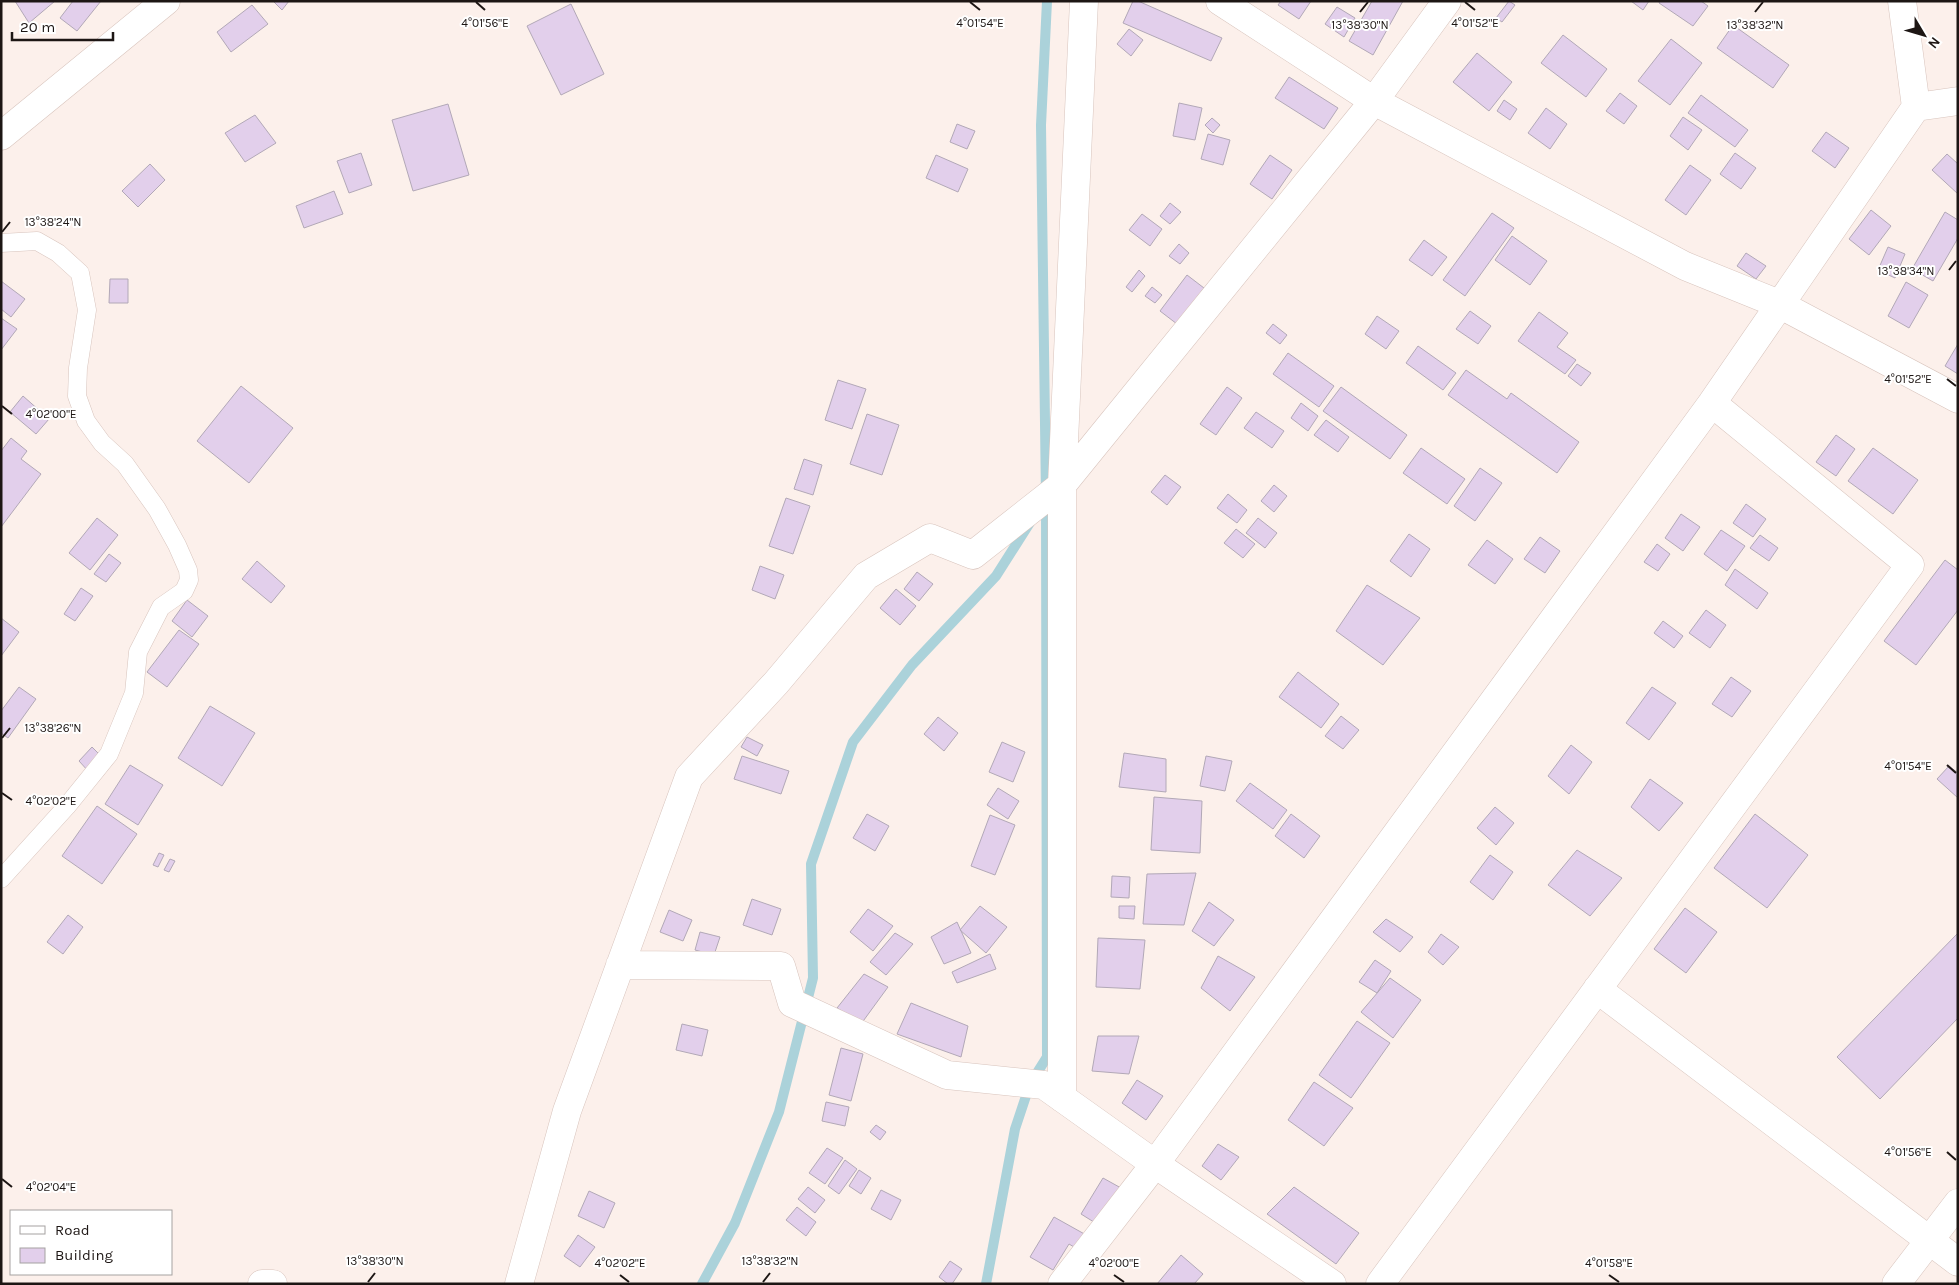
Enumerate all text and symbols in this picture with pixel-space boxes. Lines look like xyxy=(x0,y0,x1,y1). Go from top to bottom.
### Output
scale bar xyxy=(12,10,114,42)
north arrow xyxy=(1899,10,1949,60)
text: 4°01'56"E xyxy=(461,16,509,30)
text: 4°01'54"E xyxy=(956,16,1004,30)
text: 4°01'52"E xyxy=(1451,16,1499,30)
text: 20 m xyxy=(20,18,55,36)
text: 13°38'30"N xyxy=(1331,18,1389,32)
text: 13°38'32"N xyxy=(1726,18,1784,32)
text: N xyxy=(1924,34,1944,52)
text: 13°38'24"N xyxy=(25,215,81,229)
text: 13°38'34"N xyxy=(1878,264,1934,278)
text: 4°01'52"E xyxy=(1884,372,1932,386)
text: 4°02'00"E xyxy=(25,407,77,421)
text: 13°38'26"N xyxy=(25,721,81,735)
text: 4°01'54"E xyxy=(1884,759,1932,773)
text: 4°02'02"E xyxy=(26,794,76,808)
text: 4°01'56"E xyxy=(1884,1145,1932,1159)
text: 4°02'04"E xyxy=(26,1180,76,1194)
legend xyxy=(10,1210,172,1275)
text: Road xyxy=(55,1221,90,1239)
text: Building xyxy=(55,1246,113,1264)
text: 13°38'30"N xyxy=(346,1254,404,1268)
text: 13°38'32"N xyxy=(741,1254,799,1268)
text: 4°02'02"E xyxy=(595,1256,645,1270)
text: 4°02'00"E xyxy=(1088,1256,1140,1270)
text: 4°01'58"E xyxy=(1585,1256,1633,1270)

